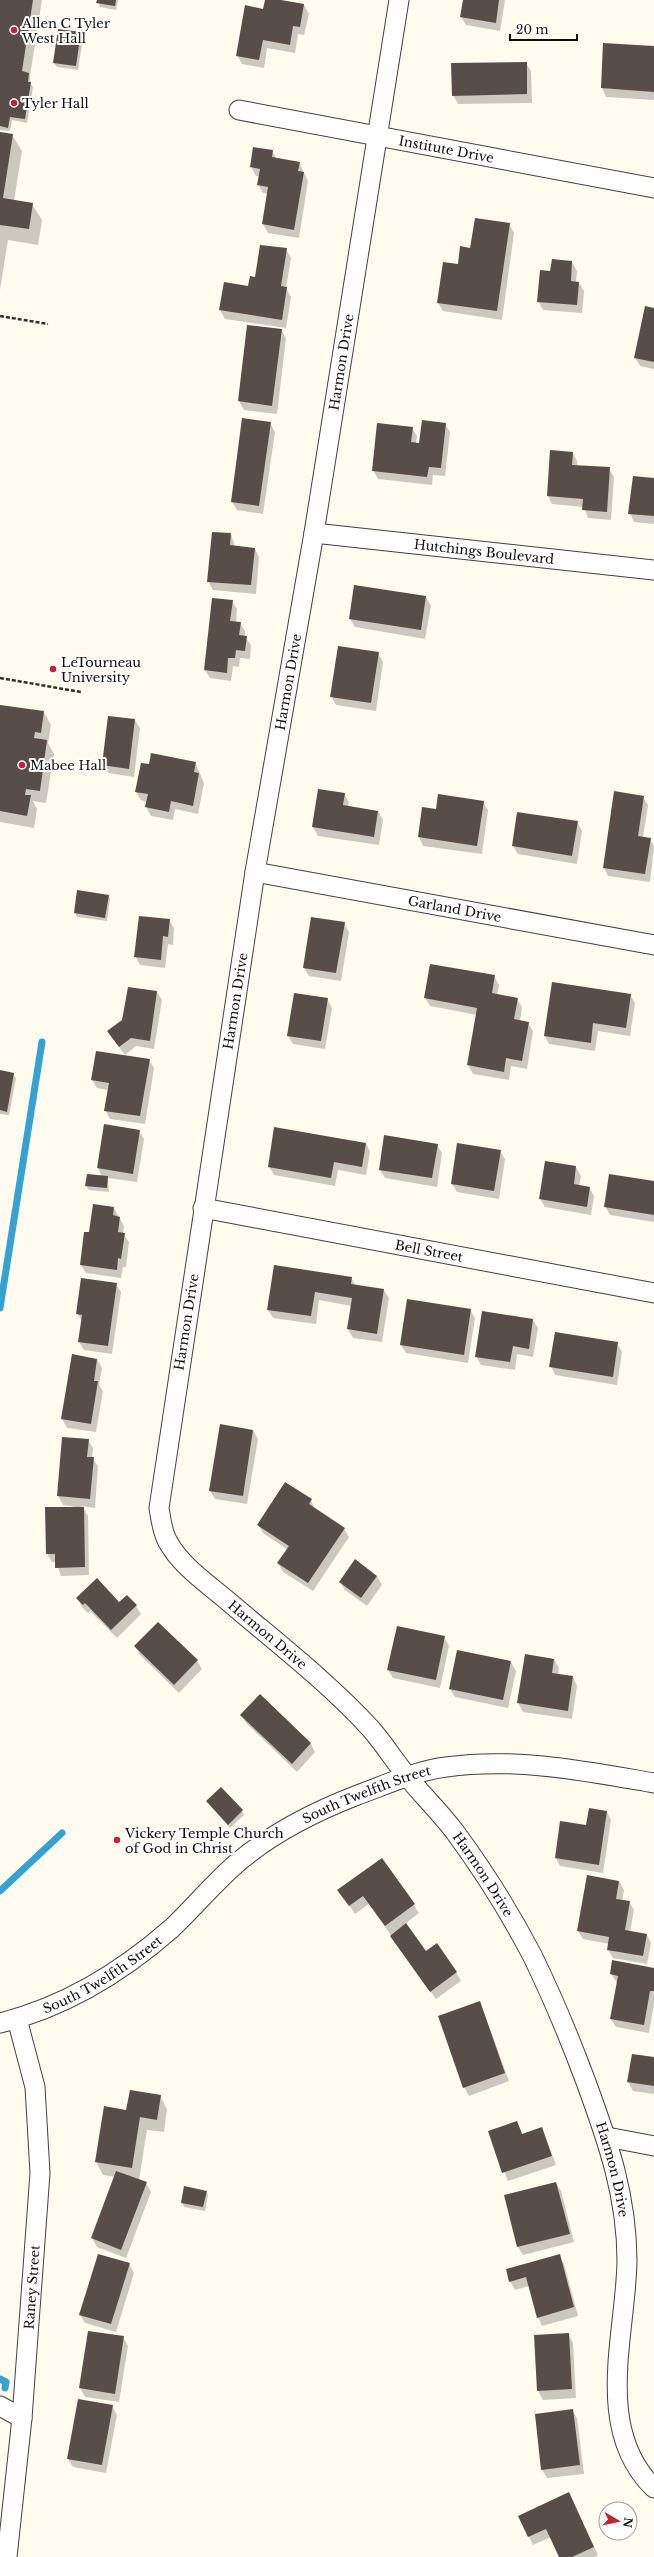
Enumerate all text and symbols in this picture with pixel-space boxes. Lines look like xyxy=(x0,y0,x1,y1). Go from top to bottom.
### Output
place label: Allen C Tyler West Hall xyxy=(21,15,111,47)
scale bar xyxy=(510,16,577,42)
text: 20 m xyxy=(516,22,548,37)
marker: Allen C Tyler West Hall xyxy=(9,25,19,35)
place label: Tyler Hall xyxy=(22,95,89,112)
marker: Tyler Hall xyxy=(9,98,19,108)
street label: Institute Drive xyxy=(397,132,495,167)
street label: Harmon Drive xyxy=(325,312,358,412)
street label: Hutchings Boulevard xyxy=(413,536,555,568)
street label: Harmon Drive xyxy=(272,632,305,732)
place label: LeTourneau University xyxy=(61,654,141,686)
marker: LeTourneau University xyxy=(48,664,58,674)
place label: Mabee Hall xyxy=(30,757,106,774)
marker: Mabee Hall xyxy=(17,760,27,770)
street label: Garland Drive xyxy=(406,892,503,926)
street label: Harmon Drive xyxy=(219,951,252,1051)
street label: Bell Street xyxy=(394,1236,464,1266)
street label: Harmon Drive xyxy=(170,1272,203,1372)
street label: Harmon Drive xyxy=(224,1597,310,1673)
street label: South Twelfth Street xyxy=(299,1762,433,1827)
place label: Vickery Temple Church of God in Christ xyxy=(124,1825,284,1857)
street label: Harmon Drive xyxy=(449,1829,517,1920)
marker: Vickery Temple Church of God in Christ xyxy=(112,1835,122,1845)
street label: South Twelfth Street xyxy=(40,1932,166,2018)
street label: Harmon Drive xyxy=(592,2120,632,2218)
street label: Raney Street xyxy=(21,2244,44,2330)
north arrow xyxy=(598,2501,638,2541)
text: N xyxy=(620,2516,636,2529)

